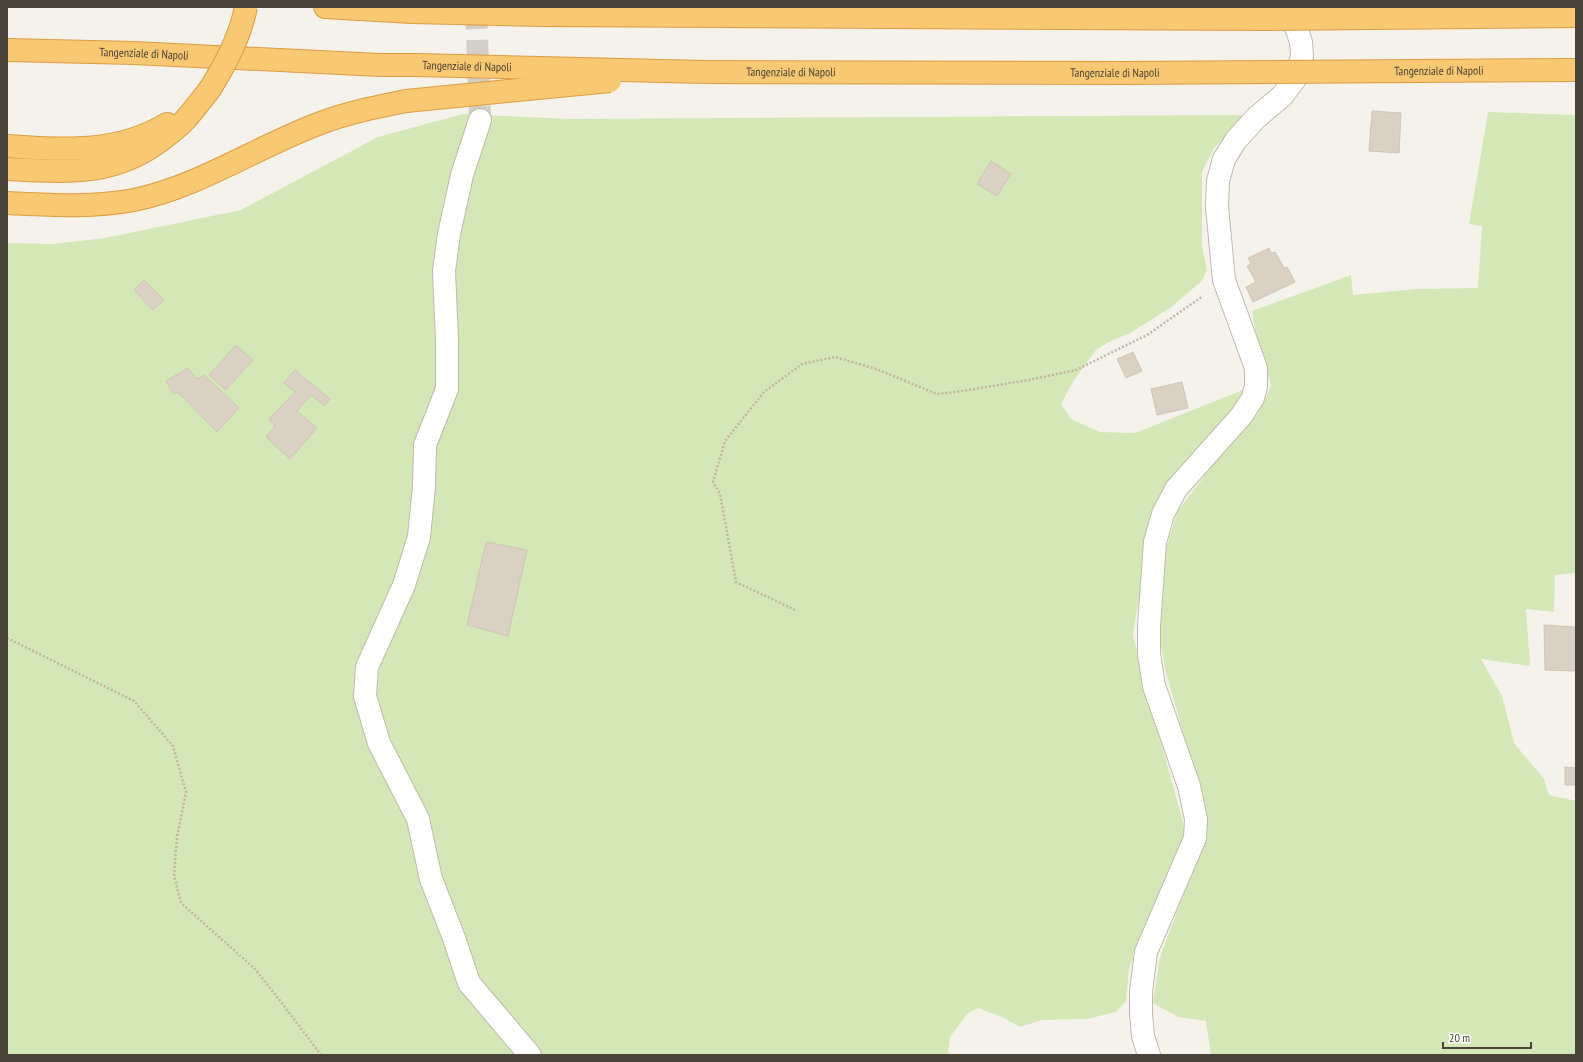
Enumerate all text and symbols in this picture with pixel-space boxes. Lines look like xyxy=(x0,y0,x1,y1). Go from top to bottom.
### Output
street label: Tangenziale di Napoli xyxy=(99,44,189,63)
street label: Tangenziale di Napoli xyxy=(422,57,512,74)
street label: Tangenziale di Napoli xyxy=(1394,63,1484,78)
street label: Tangenziale di Napoli xyxy=(746,64,836,79)
street label: Tangenziale di Napoli xyxy=(1070,65,1160,80)
scale bar xyxy=(1443,1024,1531,1050)
text: 20 m xyxy=(1449,1030,1470,1045)

